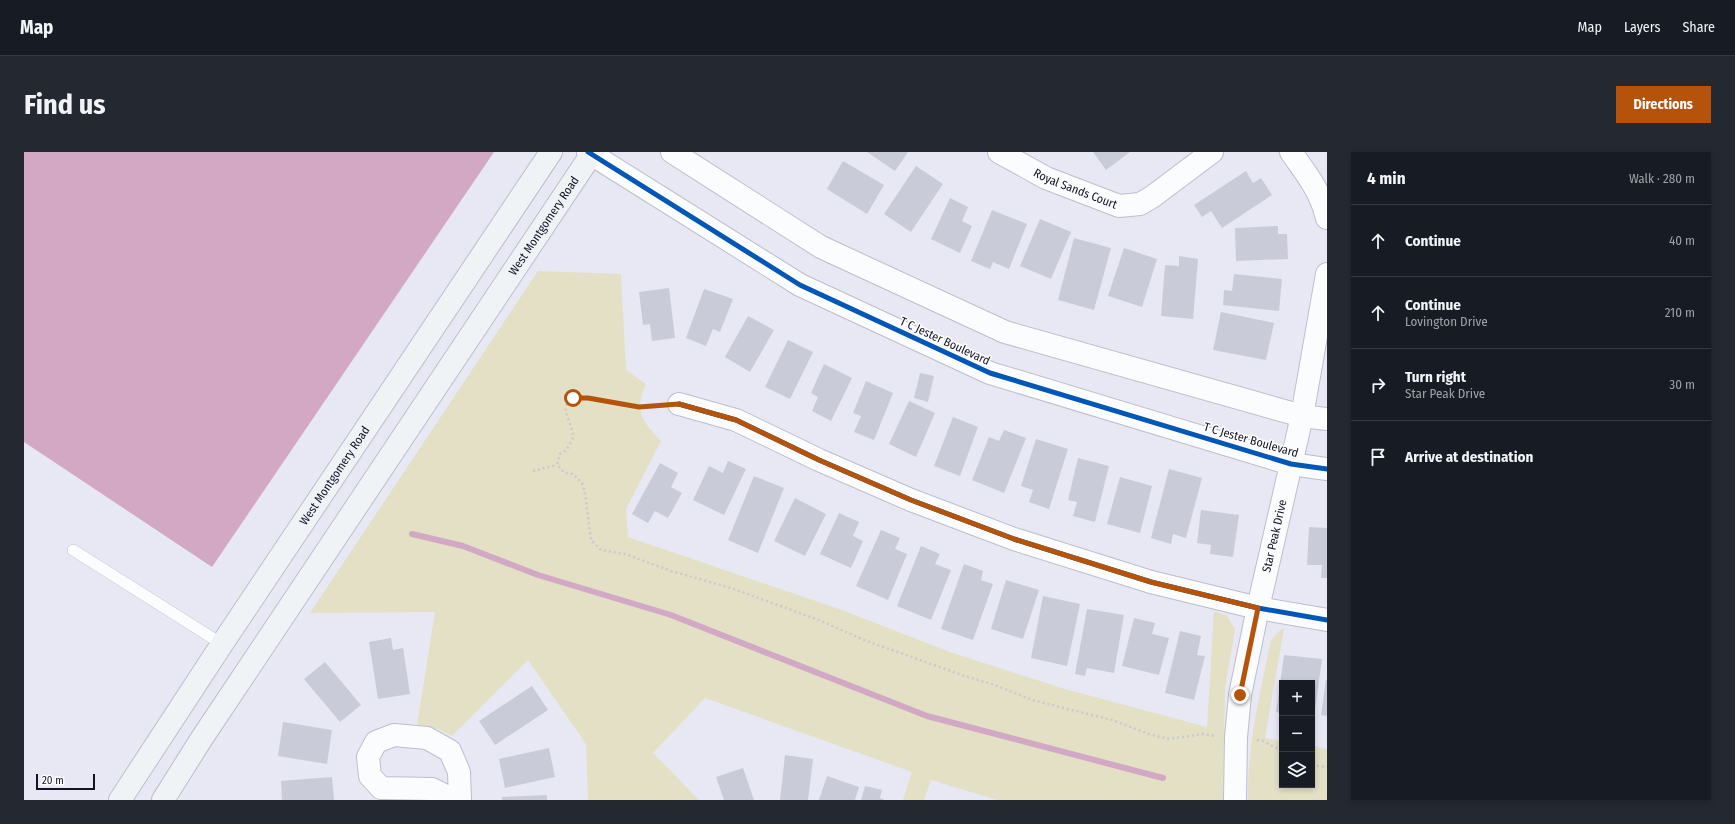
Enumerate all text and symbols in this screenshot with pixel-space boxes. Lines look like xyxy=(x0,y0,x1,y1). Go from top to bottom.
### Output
text: Map xyxy=(20,16,53,39)
text: Map xyxy=(1578,19,1602,36)
text: Layers xyxy=(1624,19,1660,36)
text: Share xyxy=(1682,19,1715,36)
button: Directions xyxy=(1616,86,1711,123)
text: Find us xyxy=(24,88,106,121)
street label: Royal Sands Court xyxy=(1031,166,1119,212)
text: 4 min xyxy=(1367,168,1406,189)
text: Walk · 280 m xyxy=(1629,171,1695,186)
street label: West Montgomery Road xyxy=(506,174,582,278)
icon: ahead xyxy=(1367,230,1389,252)
text: Continue xyxy=(1405,232,1461,250)
text: 40 m xyxy=(1669,233,1695,248)
text: Continue xyxy=(1405,296,1461,314)
icon: ahead xyxy=(1367,302,1389,324)
text: 210 m xyxy=(1665,305,1695,320)
street label: T C Jester Boulevard xyxy=(898,314,992,368)
text: Lovington Drive xyxy=(1405,314,1488,329)
text: Turn right xyxy=(1405,368,1466,386)
icon: right xyxy=(1367,374,1389,396)
text: 30 m xyxy=(1669,377,1695,392)
text: Star Peak Drive xyxy=(1405,386,1485,401)
route start xyxy=(564,389,582,407)
street label: T C Jester Boulevard xyxy=(1202,420,1300,460)
street label: West Montgomery Road xyxy=(297,424,373,528)
icon: arrive xyxy=(1367,446,1389,468)
text: Arrive at destination xyxy=(1405,448,1533,466)
street label: Star Peak Drive xyxy=(1259,498,1290,574)
map controls xyxy=(1279,680,1315,788)
button: + xyxy=(1279,680,1315,716)
route end xyxy=(1231,686,1249,704)
button: − xyxy=(1279,716,1315,752)
button: layers xyxy=(1279,752,1315,788)
scale bar xyxy=(36,772,95,791)
text: 20 m xyxy=(42,774,64,787)

